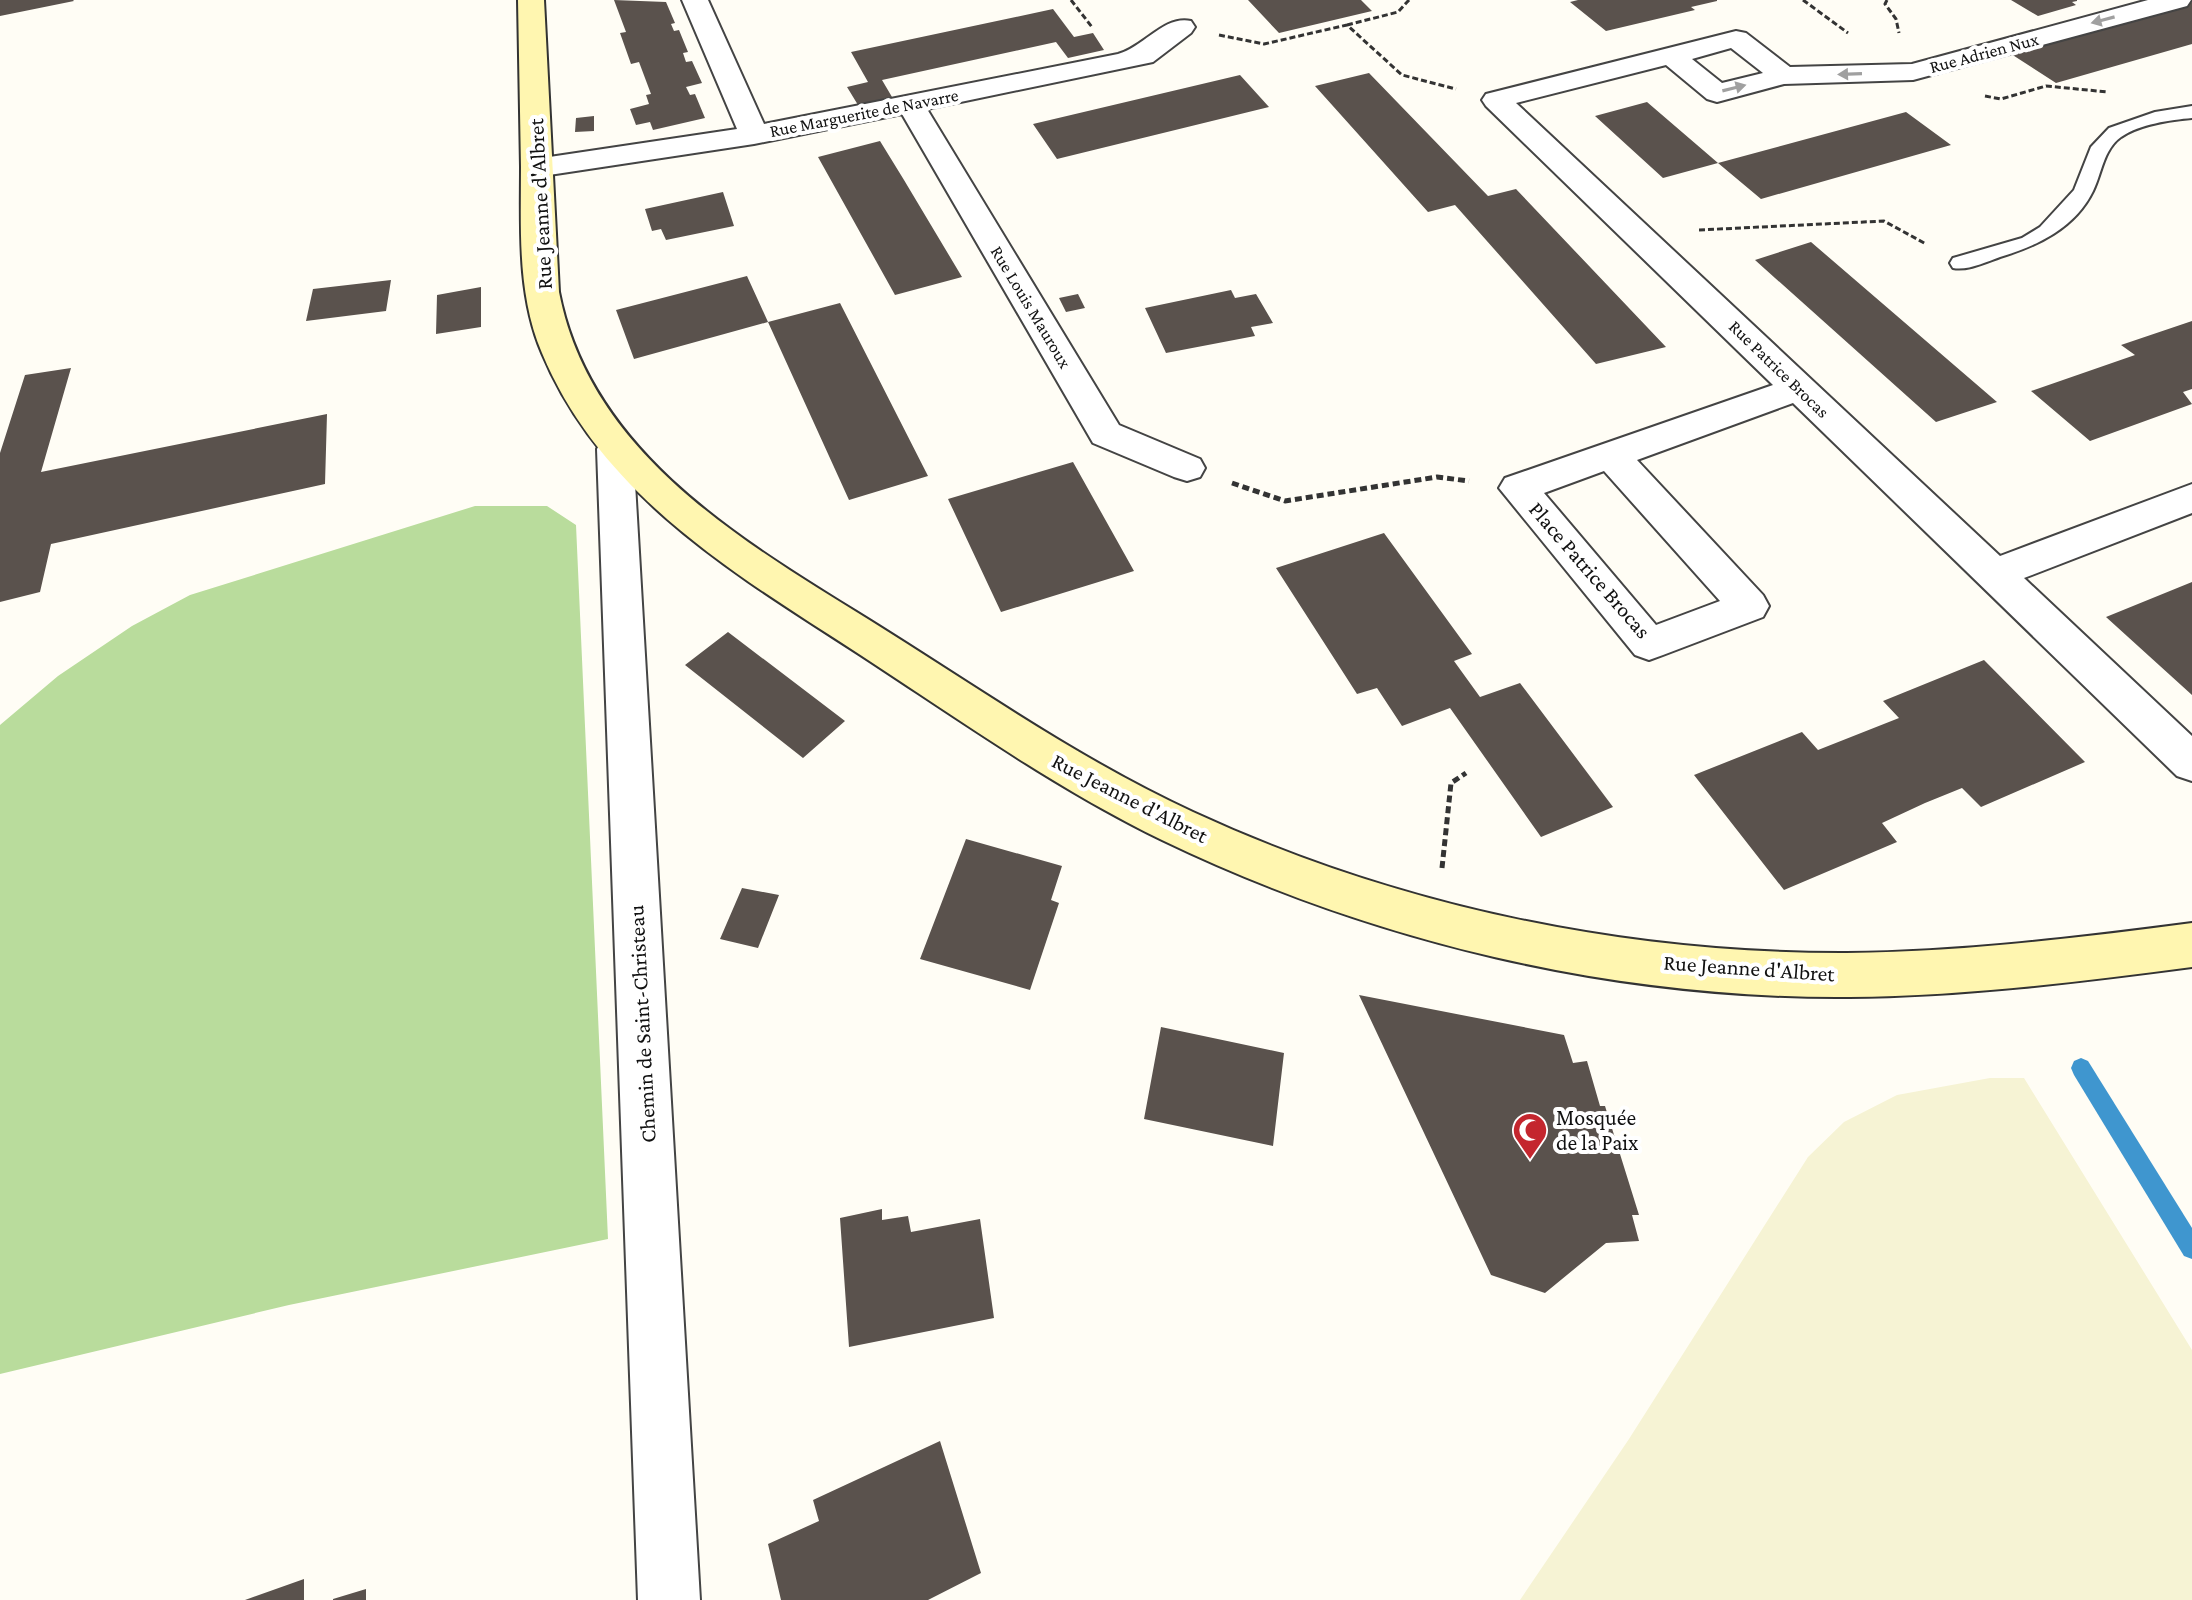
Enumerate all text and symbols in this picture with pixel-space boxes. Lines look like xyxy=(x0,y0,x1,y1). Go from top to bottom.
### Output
one-way arrow xyxy=(2091,15,2116,27)
street label: Rue Adrien Nux xyxy=(1927,29,2041,77)
one-way arrow xyxy=(1837,68,1862,80)
one-way arrow xyxy=(1722,82,1747,94)
street label: Rue Marguerite de Navarre xyxy=(768,85,960,141)
street label: Rue Jeanne d'Albret xyxy=(523,117,557,290)
street label: Rue Louis Mauroux xyxy=(987,242,1076,372)
street label: Rue Patrice Brocas xyxy=(1725,316,1833,422)
street label: Place Patrice Brocas xyxy=(1524,497,1656,643)
street label: Rue Jeanne d'Albret xyxy=(1048,748,1213,848)
street label: Chemin de Saint-Christeau xyxy=(623,904,661,1144)
street label: Rue Jeanne d'Albret xyxy=(1663,950,1836,987)
place label: Mosquée de la Paix xyxy=(1556,1105,1638,1155)
mosque icon: Mosquée de la Paix xyxy=(1511,1111,1549,1161)

